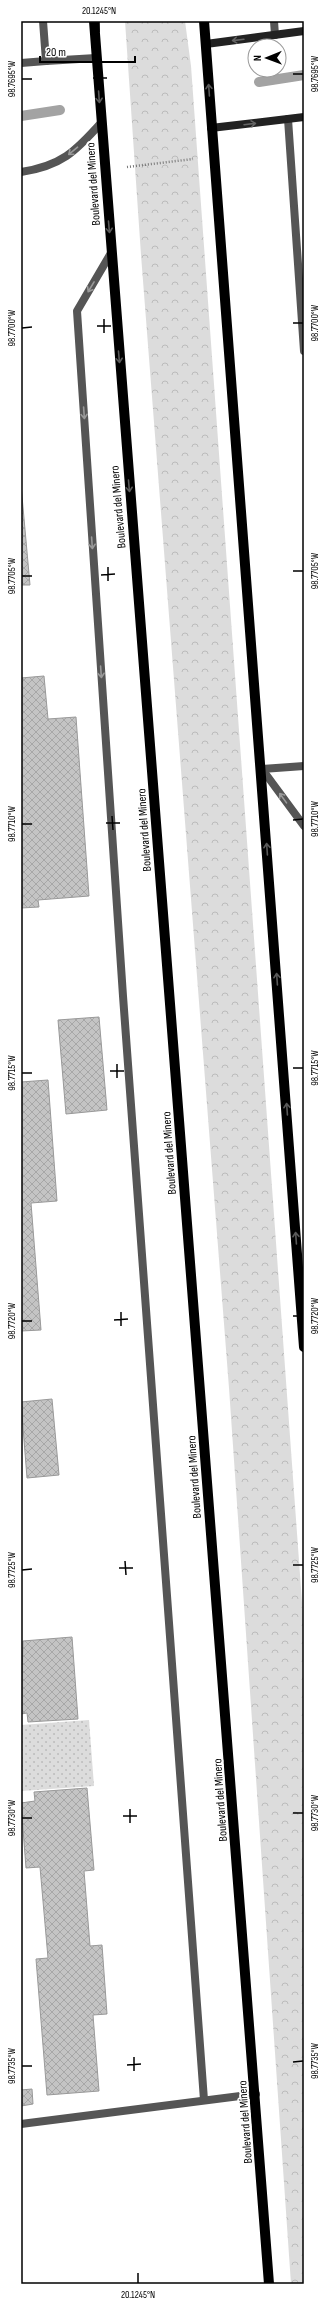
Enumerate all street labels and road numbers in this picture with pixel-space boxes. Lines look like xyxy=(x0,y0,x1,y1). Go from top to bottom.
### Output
street label: Boulevard del Minero xyxy=(83,142,104,226)
street label: Boulevard del Minero xyxy=(107,465,130,549)
street label: Boulevard del Minero xyxy=(134,788,155,872)
street label: Boulevard del Minero xyxy=(159,1111,180,1195)
street label: Boulevard del Minero xyxy=(184,1435,205,1519)
street label: Boulevard del Minero xyxy=(210,1758,231,1842)
street label: Boulevard del Minero xyxy=(235,2080,256,2164)

